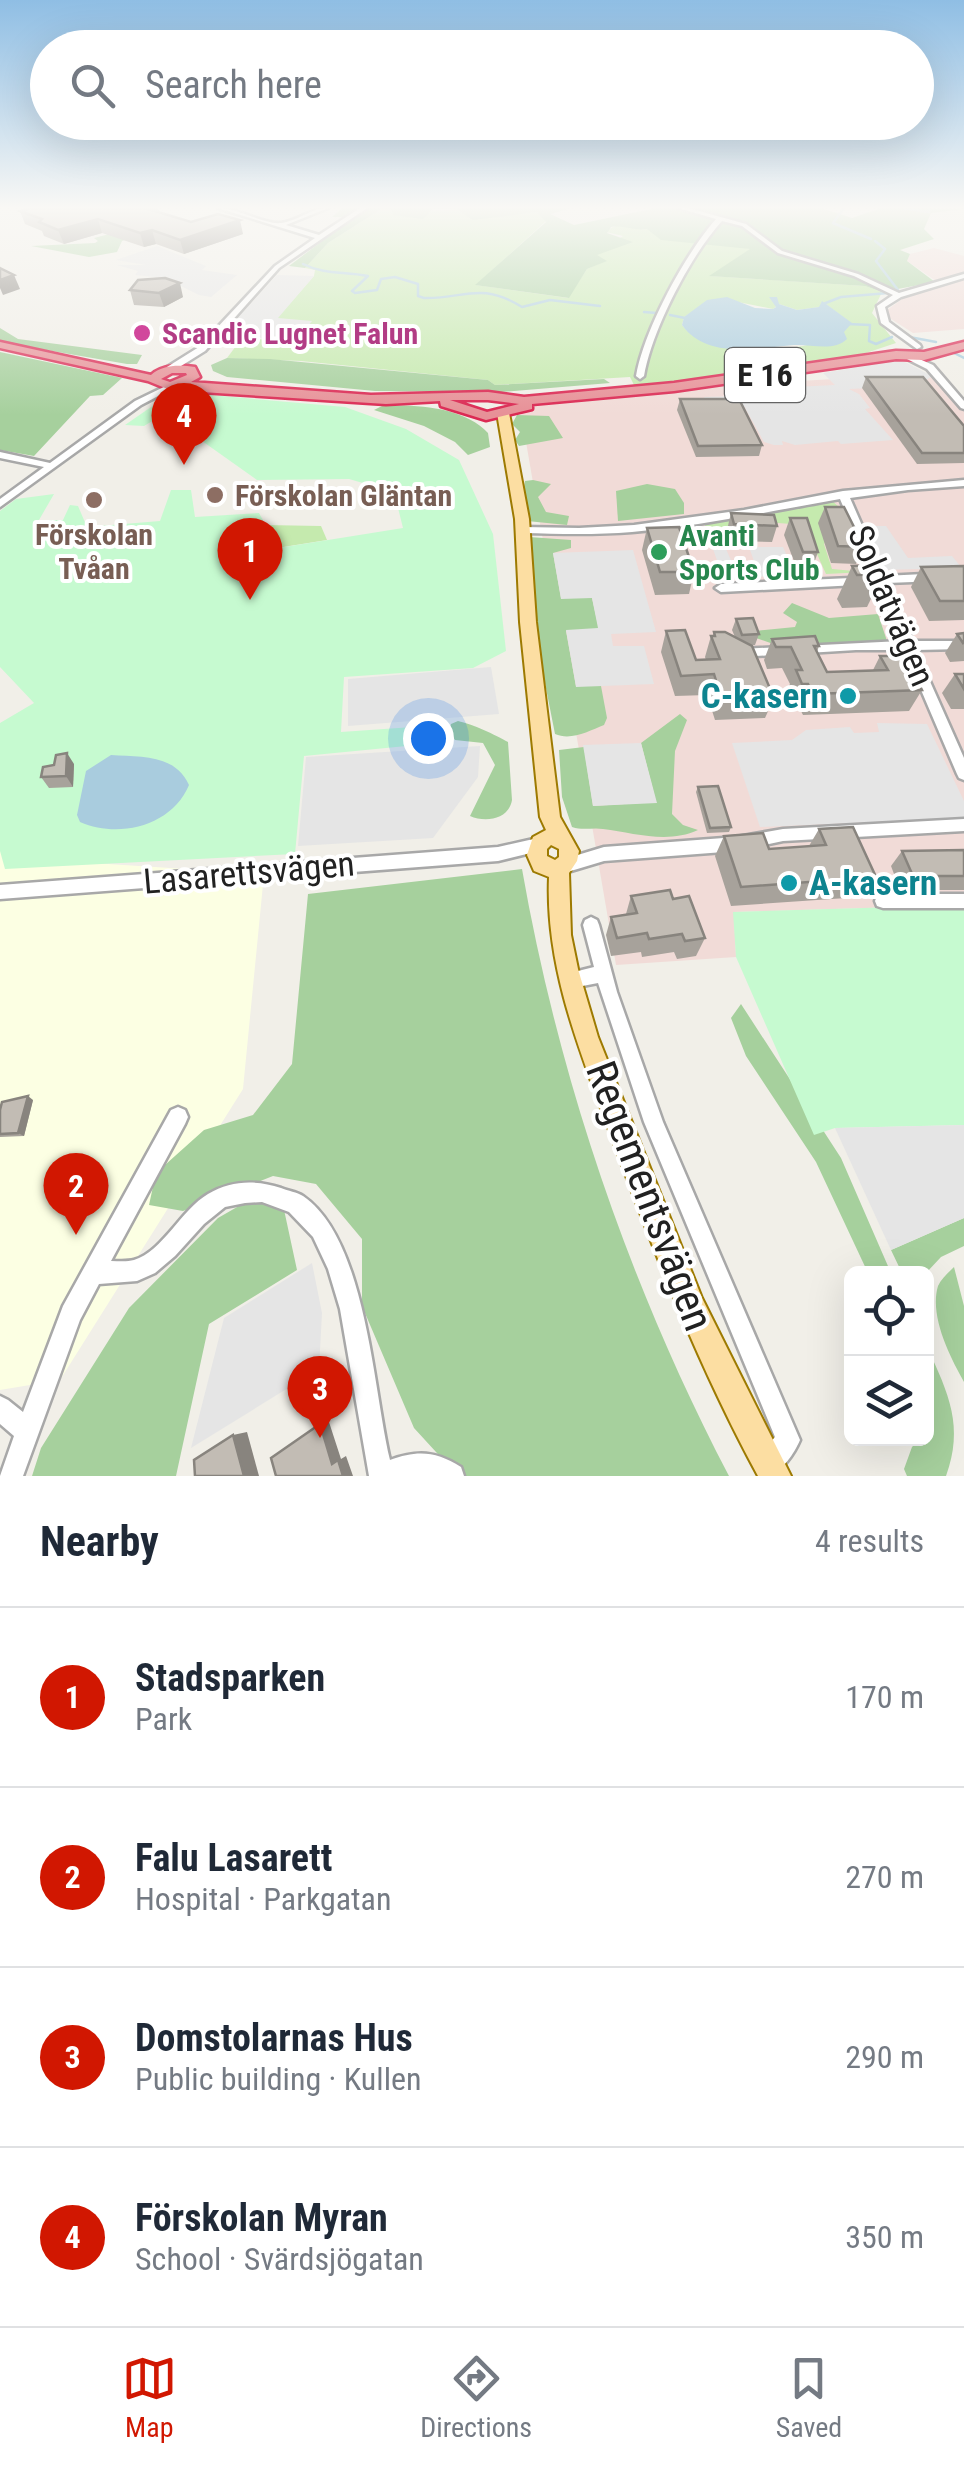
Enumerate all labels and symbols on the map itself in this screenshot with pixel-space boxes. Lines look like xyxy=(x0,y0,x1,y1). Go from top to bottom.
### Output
place label: Scandic Lugnet Falun xyxy=(162,316,418,351)
marker: Scandic Lugnet Falun xyxy=(131,322,153,344)
road number: E 16 xyxy=(725,348,805,402)
pin: 4 xyxy=(152,382,216,465)
place label: Förskolan Gläntan xyxy=(235,478,452,513)
marker: Förskolan Gläntan xyxy=(204,484,226,506)
marker: Förskolan Tvåan xyxy=(83,489,105,511)
place label: Förskolan Tvåan xyxy=(35,517,153,586)
pin: 1 xyxy=(218,518,282,600)
place label: Avanti Sports Club xyxy=(679,518,820,587)
street label: Soldatvägen xyxy=(839,520,943,692)
marker: Avanti Sports Club xyxy=(648,541,670,563)
place label: C-kasern xyxy=(701,676,828,717)
marker: C-kasern xyxy=(837,685,859,707)
your location xyxy=(403,713,454,764)
street label: Lasarettsvägen xyxy=(142,843,356,903)
place label: A-kasern xyxy=(809,863,937,904)
marker: A-kasern xyxy=(778,872,800,894)
street label: Regementsvägen xyxy=(576,1055,724,1337)
pin: 2 xyxy=(44,1152,108,1235)
pin: 3 xyxy=(288,1356,352,1438)

